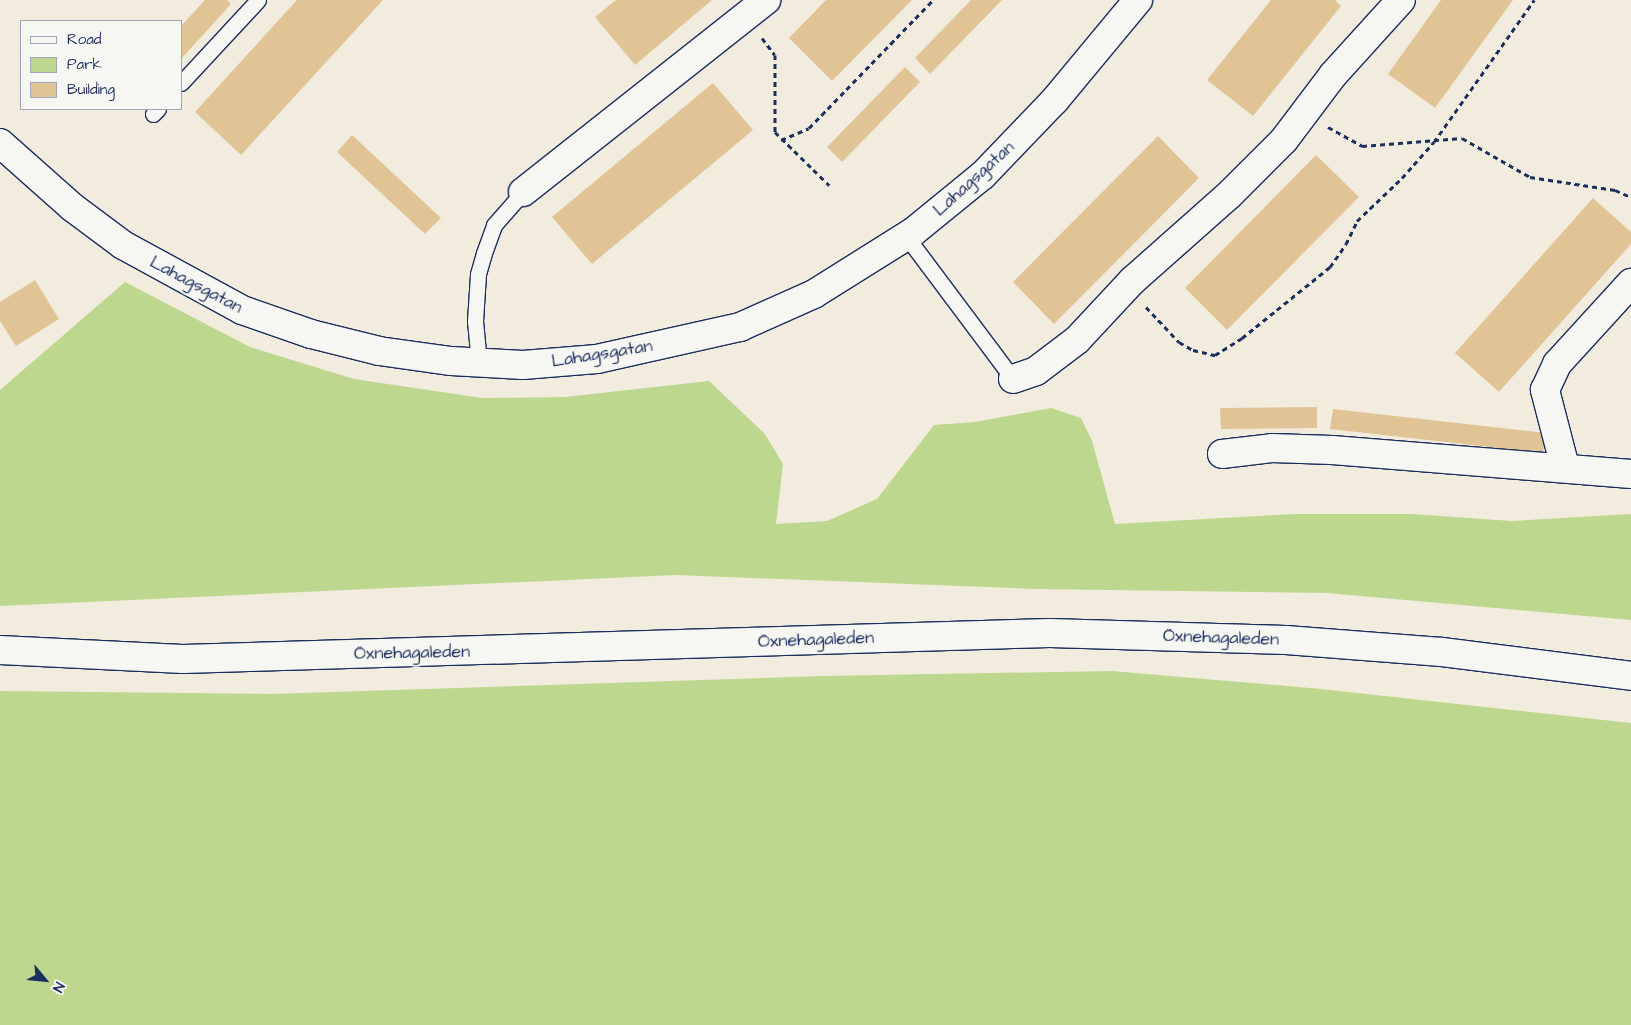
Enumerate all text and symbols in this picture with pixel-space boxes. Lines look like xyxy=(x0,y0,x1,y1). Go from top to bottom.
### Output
legend xyxy=(20,20,182,110)
text: Road xyxy=(67,29,101,50)
text: Park xyxy=(67,54,102,75)
text: Building xyxy=(67,79,115,100)
street label: Lahagsgatan xyxy=(929,137,1019,221)
street label: Lahagsgatan xyxy=(146,252,246,318)
street label: Lahagsgatan xyxy=(550,335,654,373)
street label: Öxnehagaleden xyxy=(1163,625,1279,651)
street label: Öxnehagaleden xyxy=(758,627,874,653)
street label: Öxnehagaleden xyxy=(354,641,470,665)
north arrow xyxy=(20,955,70,1005)
text: N xyxy=(47,978,69,996)

